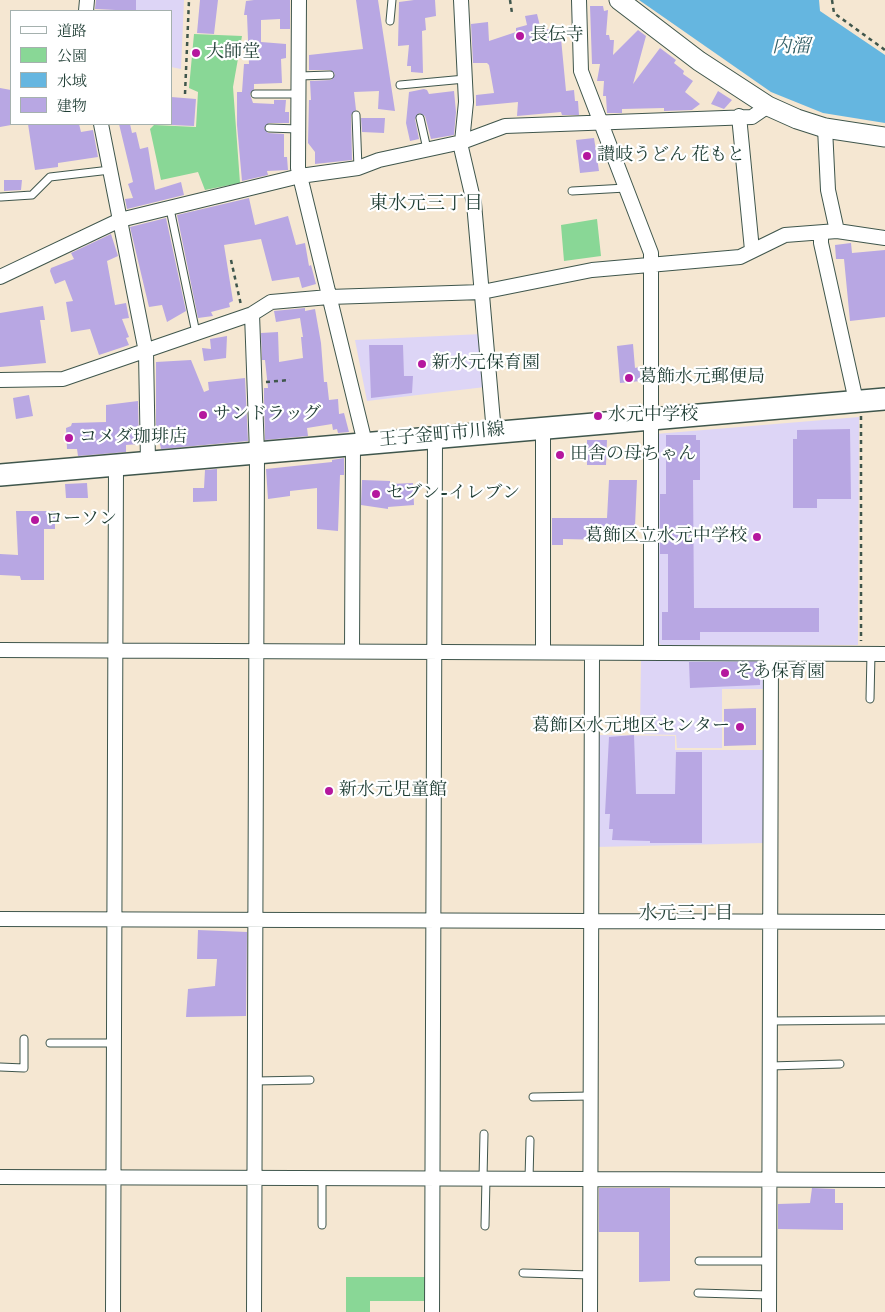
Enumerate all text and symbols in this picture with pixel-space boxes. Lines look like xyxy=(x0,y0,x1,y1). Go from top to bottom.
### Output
legend xyxy=(10,10,172,125)
text: 道路 xyxy=(57,22,87,41)
place label: 長伝寺 xyxy=(530,25,584,47)
marker: 長伝寺 xyxy=(514,30,526,42)
water label: 内溜 xyxy=(772,37,810,59)
place label: 大師堂 xyxy=(206,42,260,64)
text: 公園 xyxy=(57,47,87,66)
marker: 大師堂 xyxy=(190,47,202,59)
text: 水域 xyxy=(57,72,87,91)
text: 建物 xyxy=(57,97,87,116)
place label: 讃岐うどん 花もと xyxy=(597,145,745,167)
marker: 讃岐うどん 花もと xyxy=(581,150,593,162)
district label: 東水元三丁目 xyxy=(369,194,483,216)
place label: 新水元保育園 xyxy=(432,353,540,375)
marker: 新水元保育園 xyxy=(416,358,428,370)
place label: 葛飾水元郵便局 xyxy=(639,367,765,389)
marker: 葛飾水元郵便局 xyxy=(623,372,635,384)
place label: サンドラッグ xyxy=(213,404,321,426)
place label: 水元中学校 xyxy=(608,405,698,427)
marker: サンドラッグ xyxy=(197,409,209,421)
marker: 水元中学校 xyxy=(592,410,604,422)
street label: 王子金町市川線 xyxy=(378,420,506,452)
place label: コメダ珈琲店 xyxy=(79,427,187,449)
marker: コメダ珈琲店 xyxy=(63,432,75,444)
place label: 田舎の母ちゃん xyxy=(570,444,696,466)
marker: 田舎の母ちゃん xyxy=(554,449,566,461)
place label: セブン-イレブン xyxy=(386,483,520,505)
marker: セブン-イレブン xyxy=(370,488,382,500)
place label: ローソン xyxy=(45,509,117,531)
marker: ローソン xyxy=(29,514,41,526)
place label: 葛飾区立水元中学校 xyxy=(585,526,747,548)
marker: 葛飾区立水元中学校 xyxy=(751,531,763,543)
place label: そあ保育園 xyxy=(735,662,825,684)
marker: そあ保育園 xyxy=(719,667,731,679)
place label: 葛飾区水元地区センター xyxy=(532,716,730,738)
marker: 葛飾区水元地区センター xyxy=(734,721,746,733)
place label: 新水元児童館 xyxy=(339,780,447,802)
marker: 新水元児童館 xyxy=(323,785,335,797)
district label: 水元三丁目 xyxy=(639,904,733,926)

